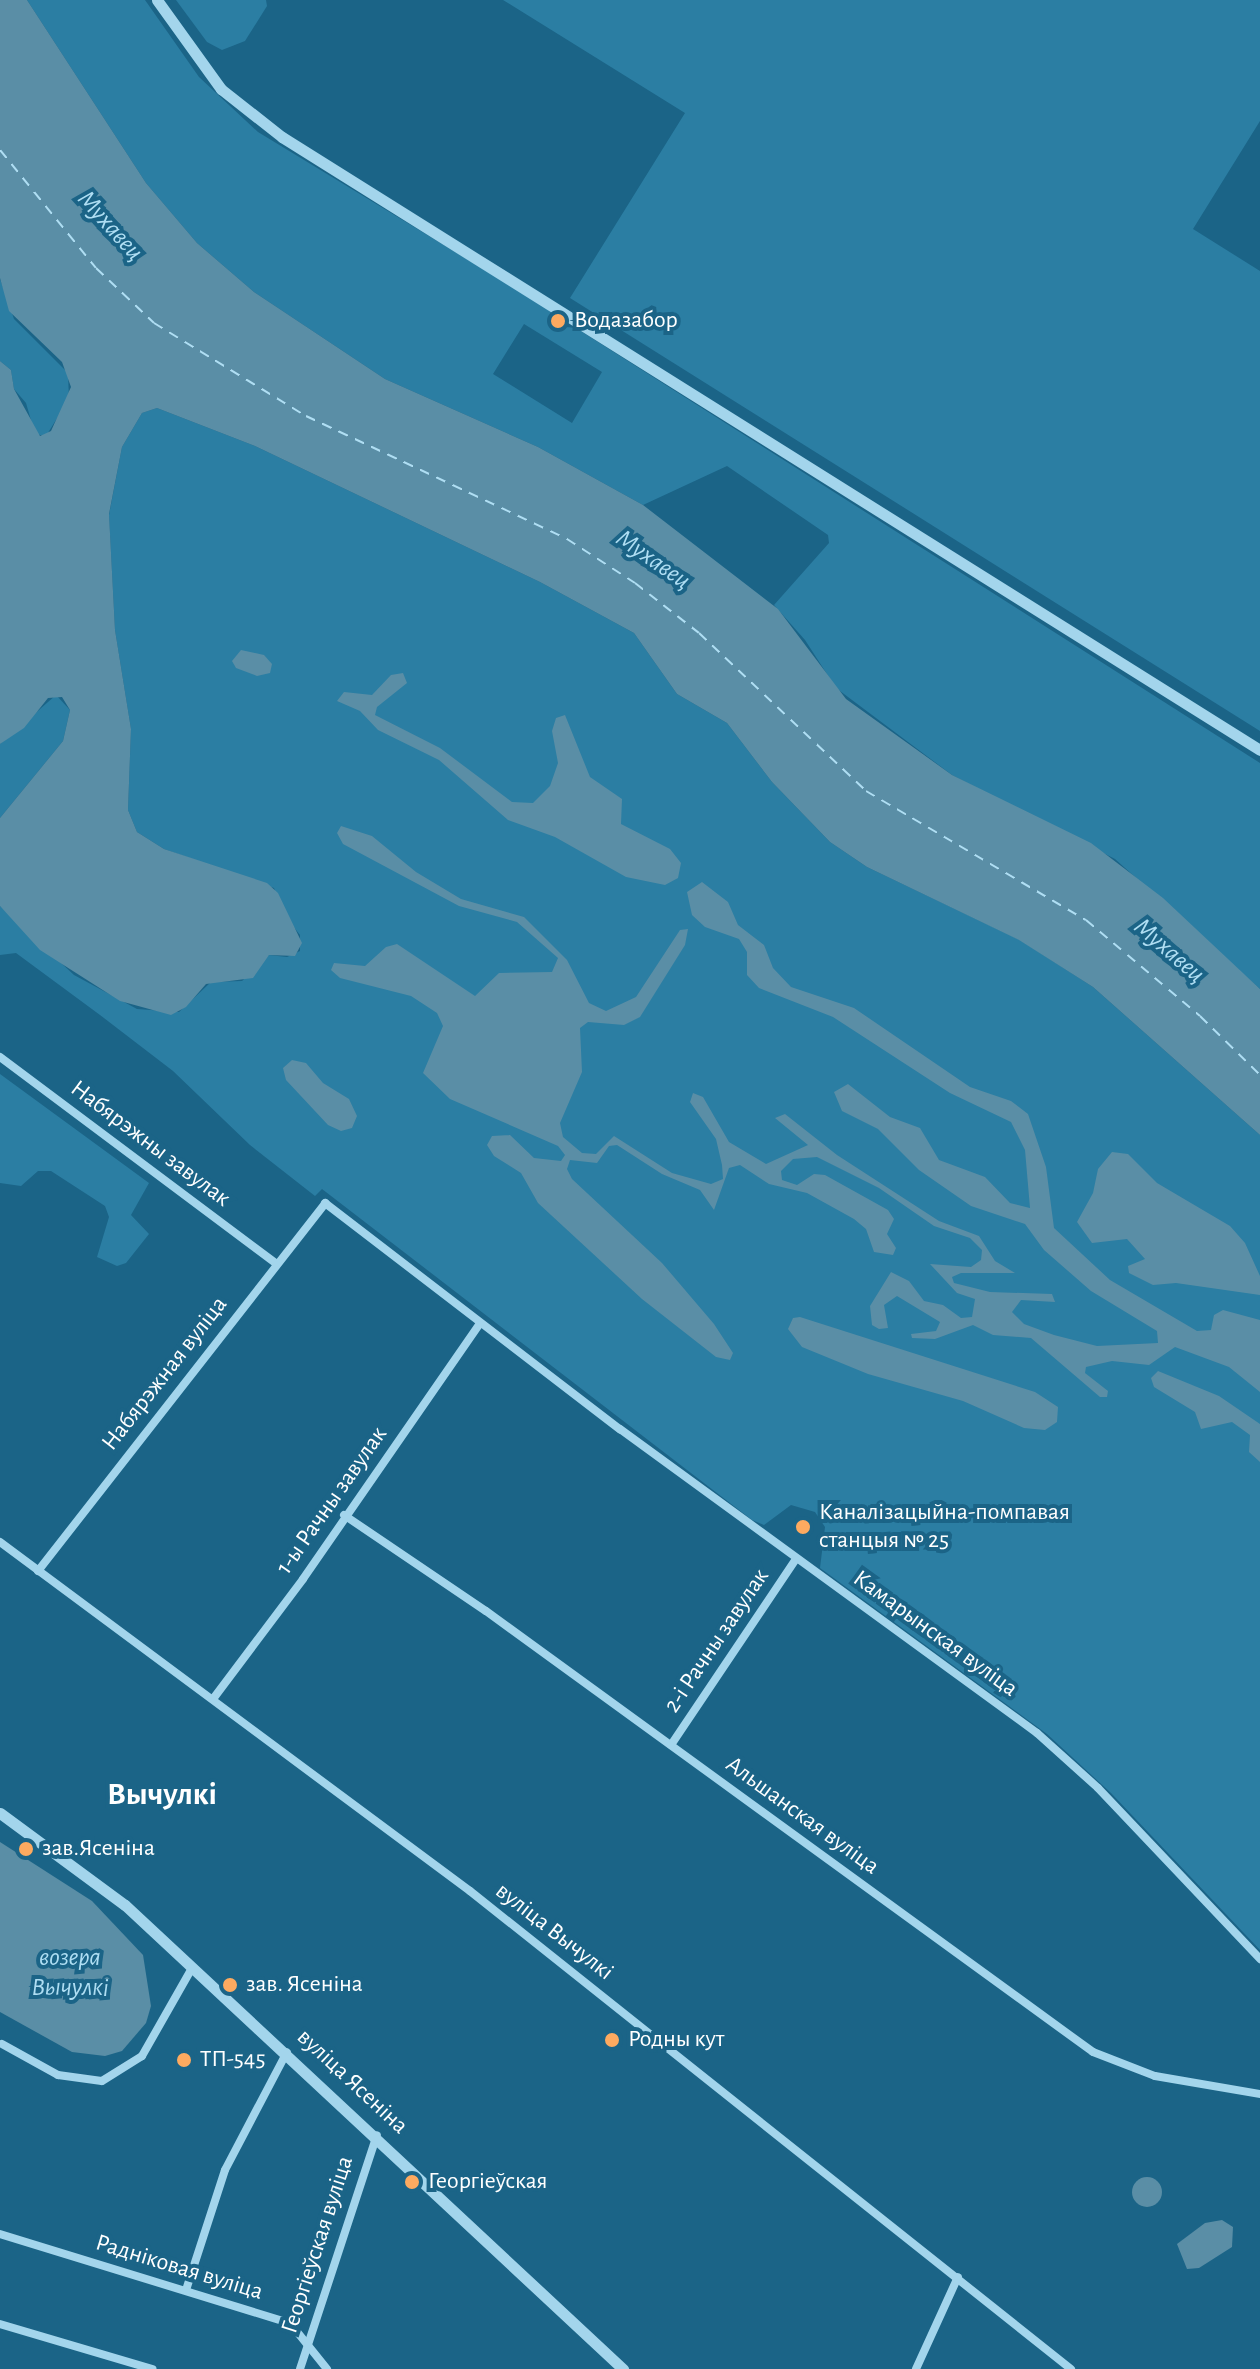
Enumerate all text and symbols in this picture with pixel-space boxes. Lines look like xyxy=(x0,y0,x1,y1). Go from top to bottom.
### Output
water label: Мухавец xyxy=(70,184,150,268)
place label: Водазабор xyxy=(574,307,678,335)
marker: Водазабор xyxy=(549,312,567,330)
water label: Мухавец xyxy=(610,523,696,597)
water label: Мухавец xyxy=(1127,912,1211,990)
street label: Набярэжны завулак xyxy=(64,1074,236,1214)
street label: Набярэжная вуліца xyxy=(96,1291,234,1457)
street label: 1-ы Рачны завулак xyxy=(270,1422,394,1580)
place label: Каналізацыйна-помпавая станцыя № 25 xyxy=(819,1499,1070,1555)
marker: Каналізацыйна-помпавая станцыя № 25 xyxy=(794,1518,812,1536)
street label: 2-і Рачны завулак xyxy=(658,1563,776,1719)
street label: Камарынская вуліца xyxy=(847,1565,1023,1703)
street label: Альшанская вуліца xyxy=(720,1751,884,1881)
district label: Вычулкі xyxy=(107,1775,217,1813)
place label: зав.Ясеніна xyxy=(42,1835,155,1863)
marker: зав.Ясеніна xyxy=(17,1840,35,1858)
street label: вуліца Вычулкі xyxy=(489,1877,619,1987)
water label: возера Вычулкі xyxy=(31,1942,109,2004)
place label: зав. Ясеніна xyxy=(246,1971,363,1999)
marker: зав. Ясеніна xyxy=(221,1976,239,1994)
street label: вуліца Ясеніна xyxy=(291,2023,413,2141)
place label: Родны кут xyxy=(628,2026,724,2054)
marker: Родны кут xyxy=(603,2031,621,2049)
place label: ТП-545 xyxy=(200,2046,265,2074)
marker: ТП-545 xyxy=(175,2051,193,2069)
street label: Георгіеўская вуліца xyxy=(276,2153,360,2337)
place label: Георгіеўская xyxy=(428,2168,548,2196)
marker: Георгіеўская xyxy=(403,2173,421,2191)
street label: Радніковая вуліца xyxy=(92,2229,266,2307)

